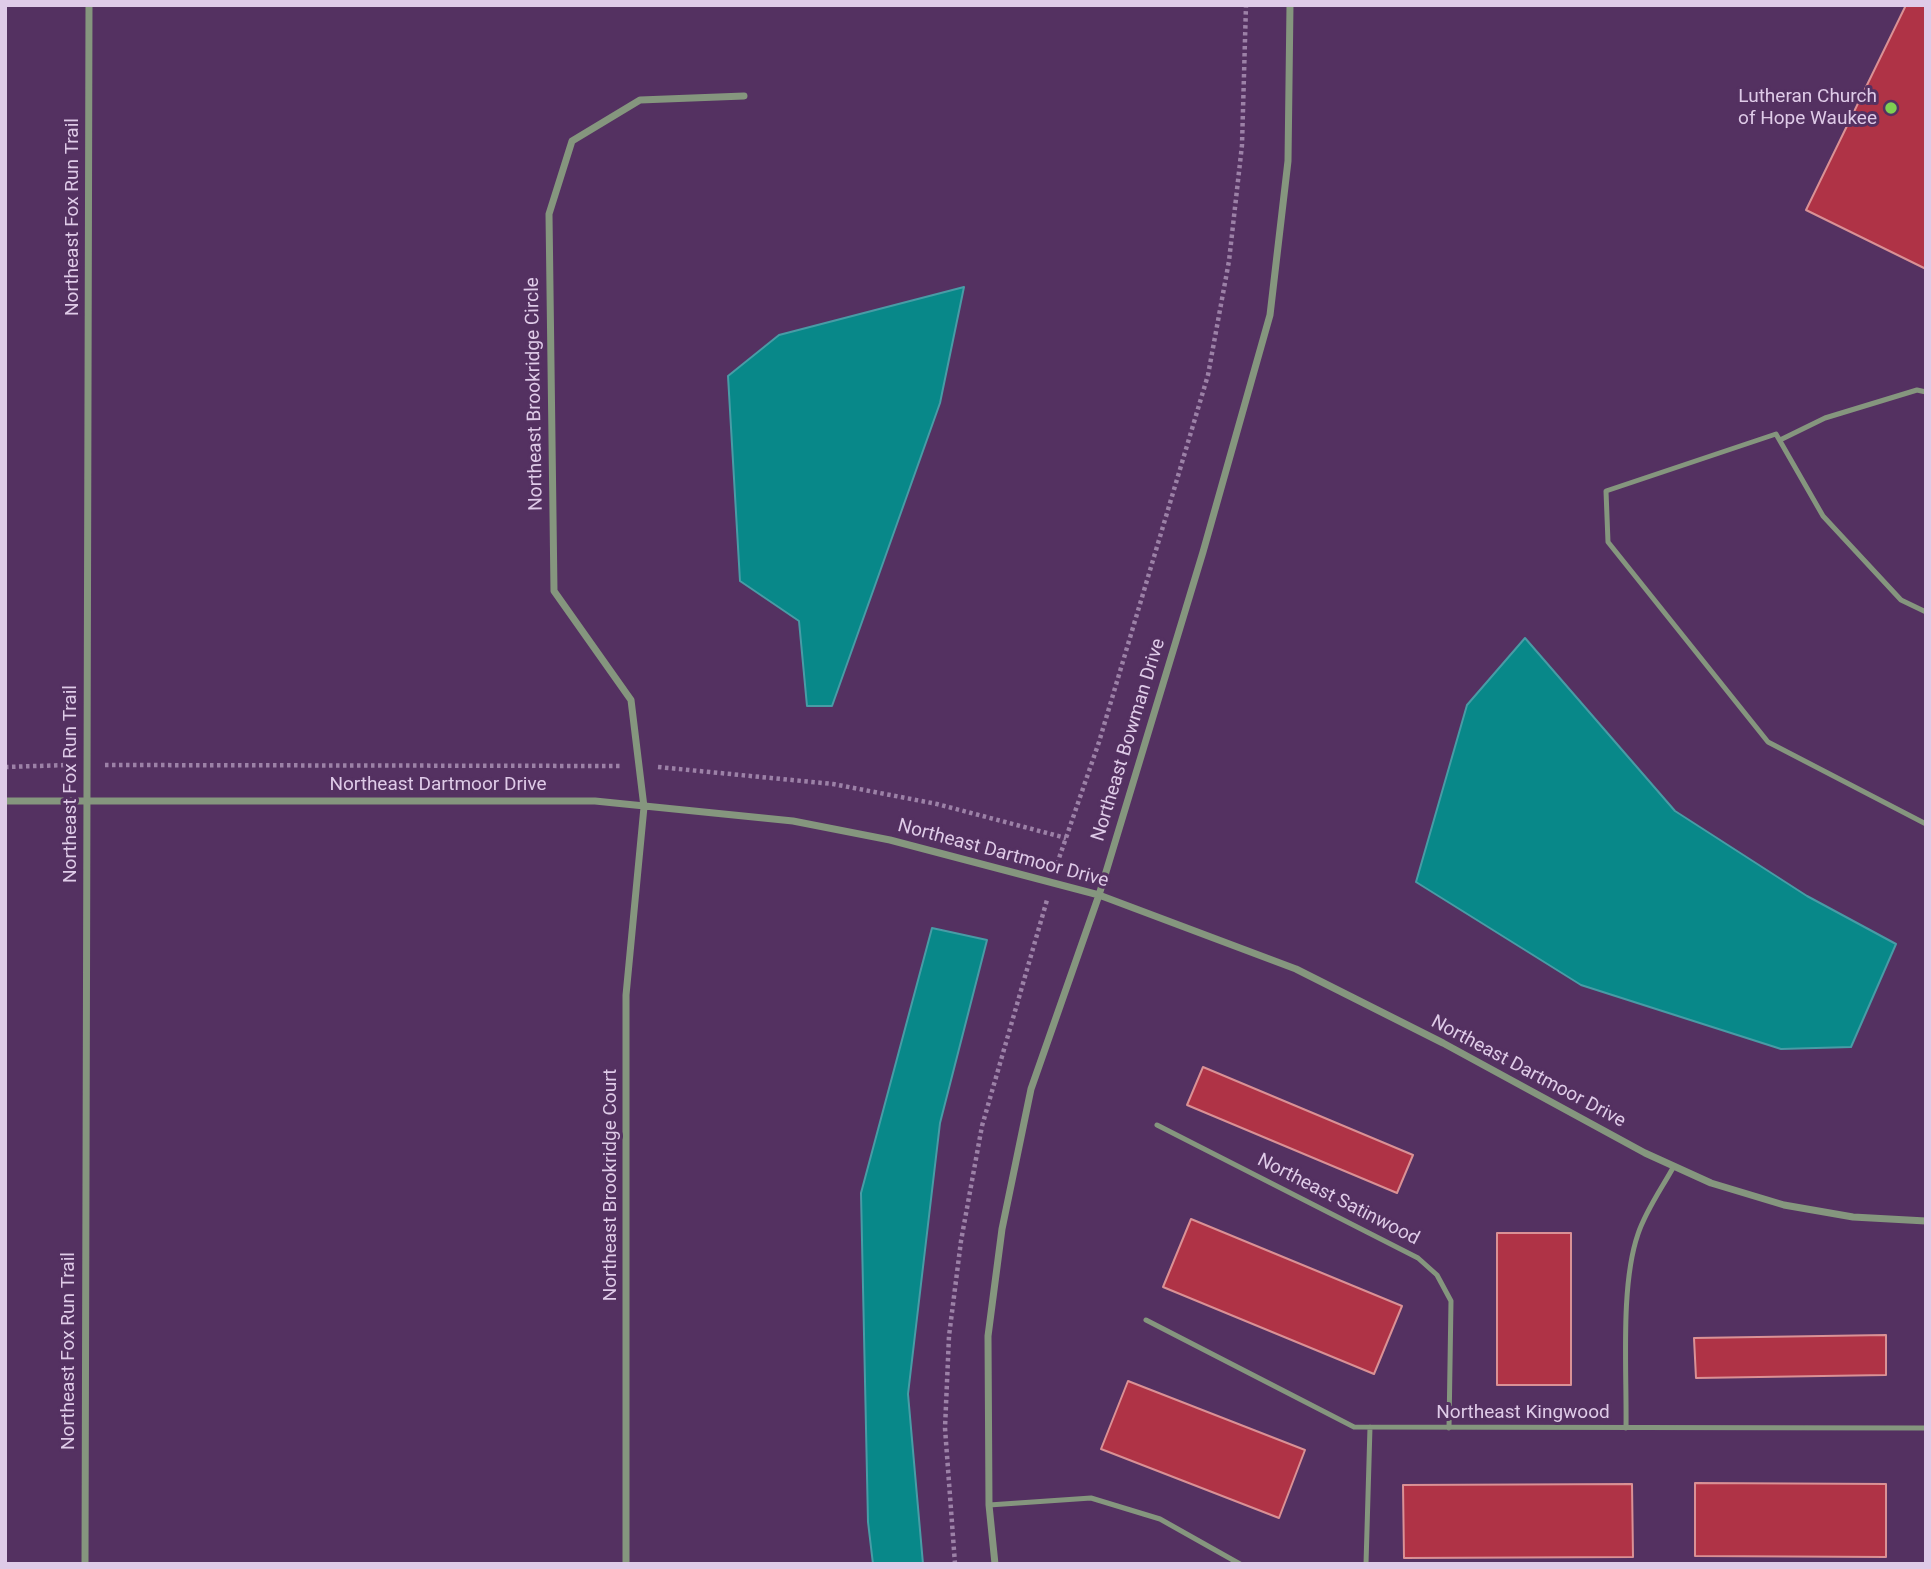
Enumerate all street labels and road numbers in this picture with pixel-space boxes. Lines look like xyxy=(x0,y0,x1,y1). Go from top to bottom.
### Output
street label: Northeast Fox Run Trail xyxy=(62,118,84,316)
street label: Northeast Brookridge Circle xyxy=(522,277,548,511)
street label: Northeast Bowman Drive xyxy=(1087,636,1171,844)
street label: Northeast Fox Run Trail xyxy=(60,685,82,883)
street label: Northeast Dartmoor Drive xyxy=(329,774,547,796)
street label: Northeast Dartmoor Drive xyxy=(895,815,1111,893)
street label: Northeast Dartmoor Drive xyxy=(1427,1011,1629,1133)
street label: Northeast Brookridge Court xyxy=(600,1069,622,1301)
street label: Northeast Satinwood xyxy=(1253,1149,1423,1251)
street label: Northeast Fox Run Trail xyxy=(58,1252,80,1450)
street label: Northeast Kingwood xyxy=(1436,1402,1610,1424)

